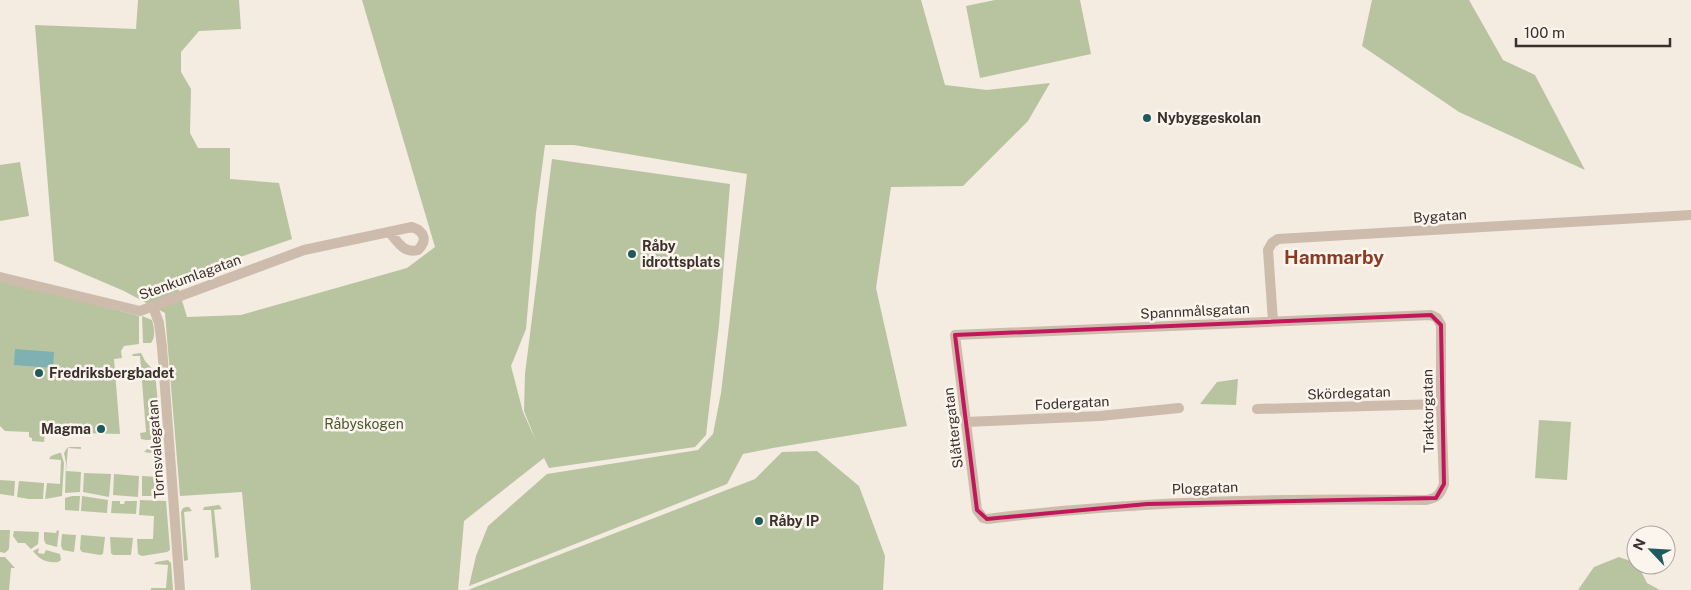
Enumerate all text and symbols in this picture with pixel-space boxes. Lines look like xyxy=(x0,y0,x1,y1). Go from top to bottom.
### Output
scale bar xyxy=(1516,15,1670,47)
text: 100 m xyxy=(1524,24,1565,41)
place label: Nybyggeskolan xyxy=(1157,110,1261,126)
marker: Nybyggeskolan xyxy=(1141,112,1153,124)
street label: Bygatan xyxy=(1413,206,1467,226)
place label: Råby idrottsplats xyxy=(642,238,720,270)
district label: Hammarby xyxy=(1284,246,1384,268)
marker: Råby idrottsplats xyxy=(626,248,638,260)
street label: Stenkumlagatan xyxy=(137,251,243,303)
street label: Spannmålsgatan xyxy=(1140,300,1250,322)
place label: Fredriksbergbadet xyxy=(49,365,175,381)
marker: Fredriksbergbadet xyxy=(33,367,45,379)
street label: Traktorgatan xyxy=(1419,369,1437,453)
street label: Skördegatan xyxy=(1307,384,1391,402)
street label: Slåttergatan xyxy=(940,387,966,469)
street label: Fodergatan xyxy=(1034,393,1110,413)
street label: Tornsvalegatan xyxy=(145,399,167,499)
park label: Råbyskogen xyxy=(324,416,404,432)
place label: Magma xyxy=(41,421,91,437)
marker: Magma xyxy=(95,423,107,435)
street label: Ploggatan xyxy=(1172,479,1238,497)
place label: Råby IP xyxy=(769,513,819,529)
marker: Råby IP xyxy=(753,515,765,527)
north arrow xyxy=(1626,525,1676,575)
text: N xyxy=(1630,536,1649,553)

